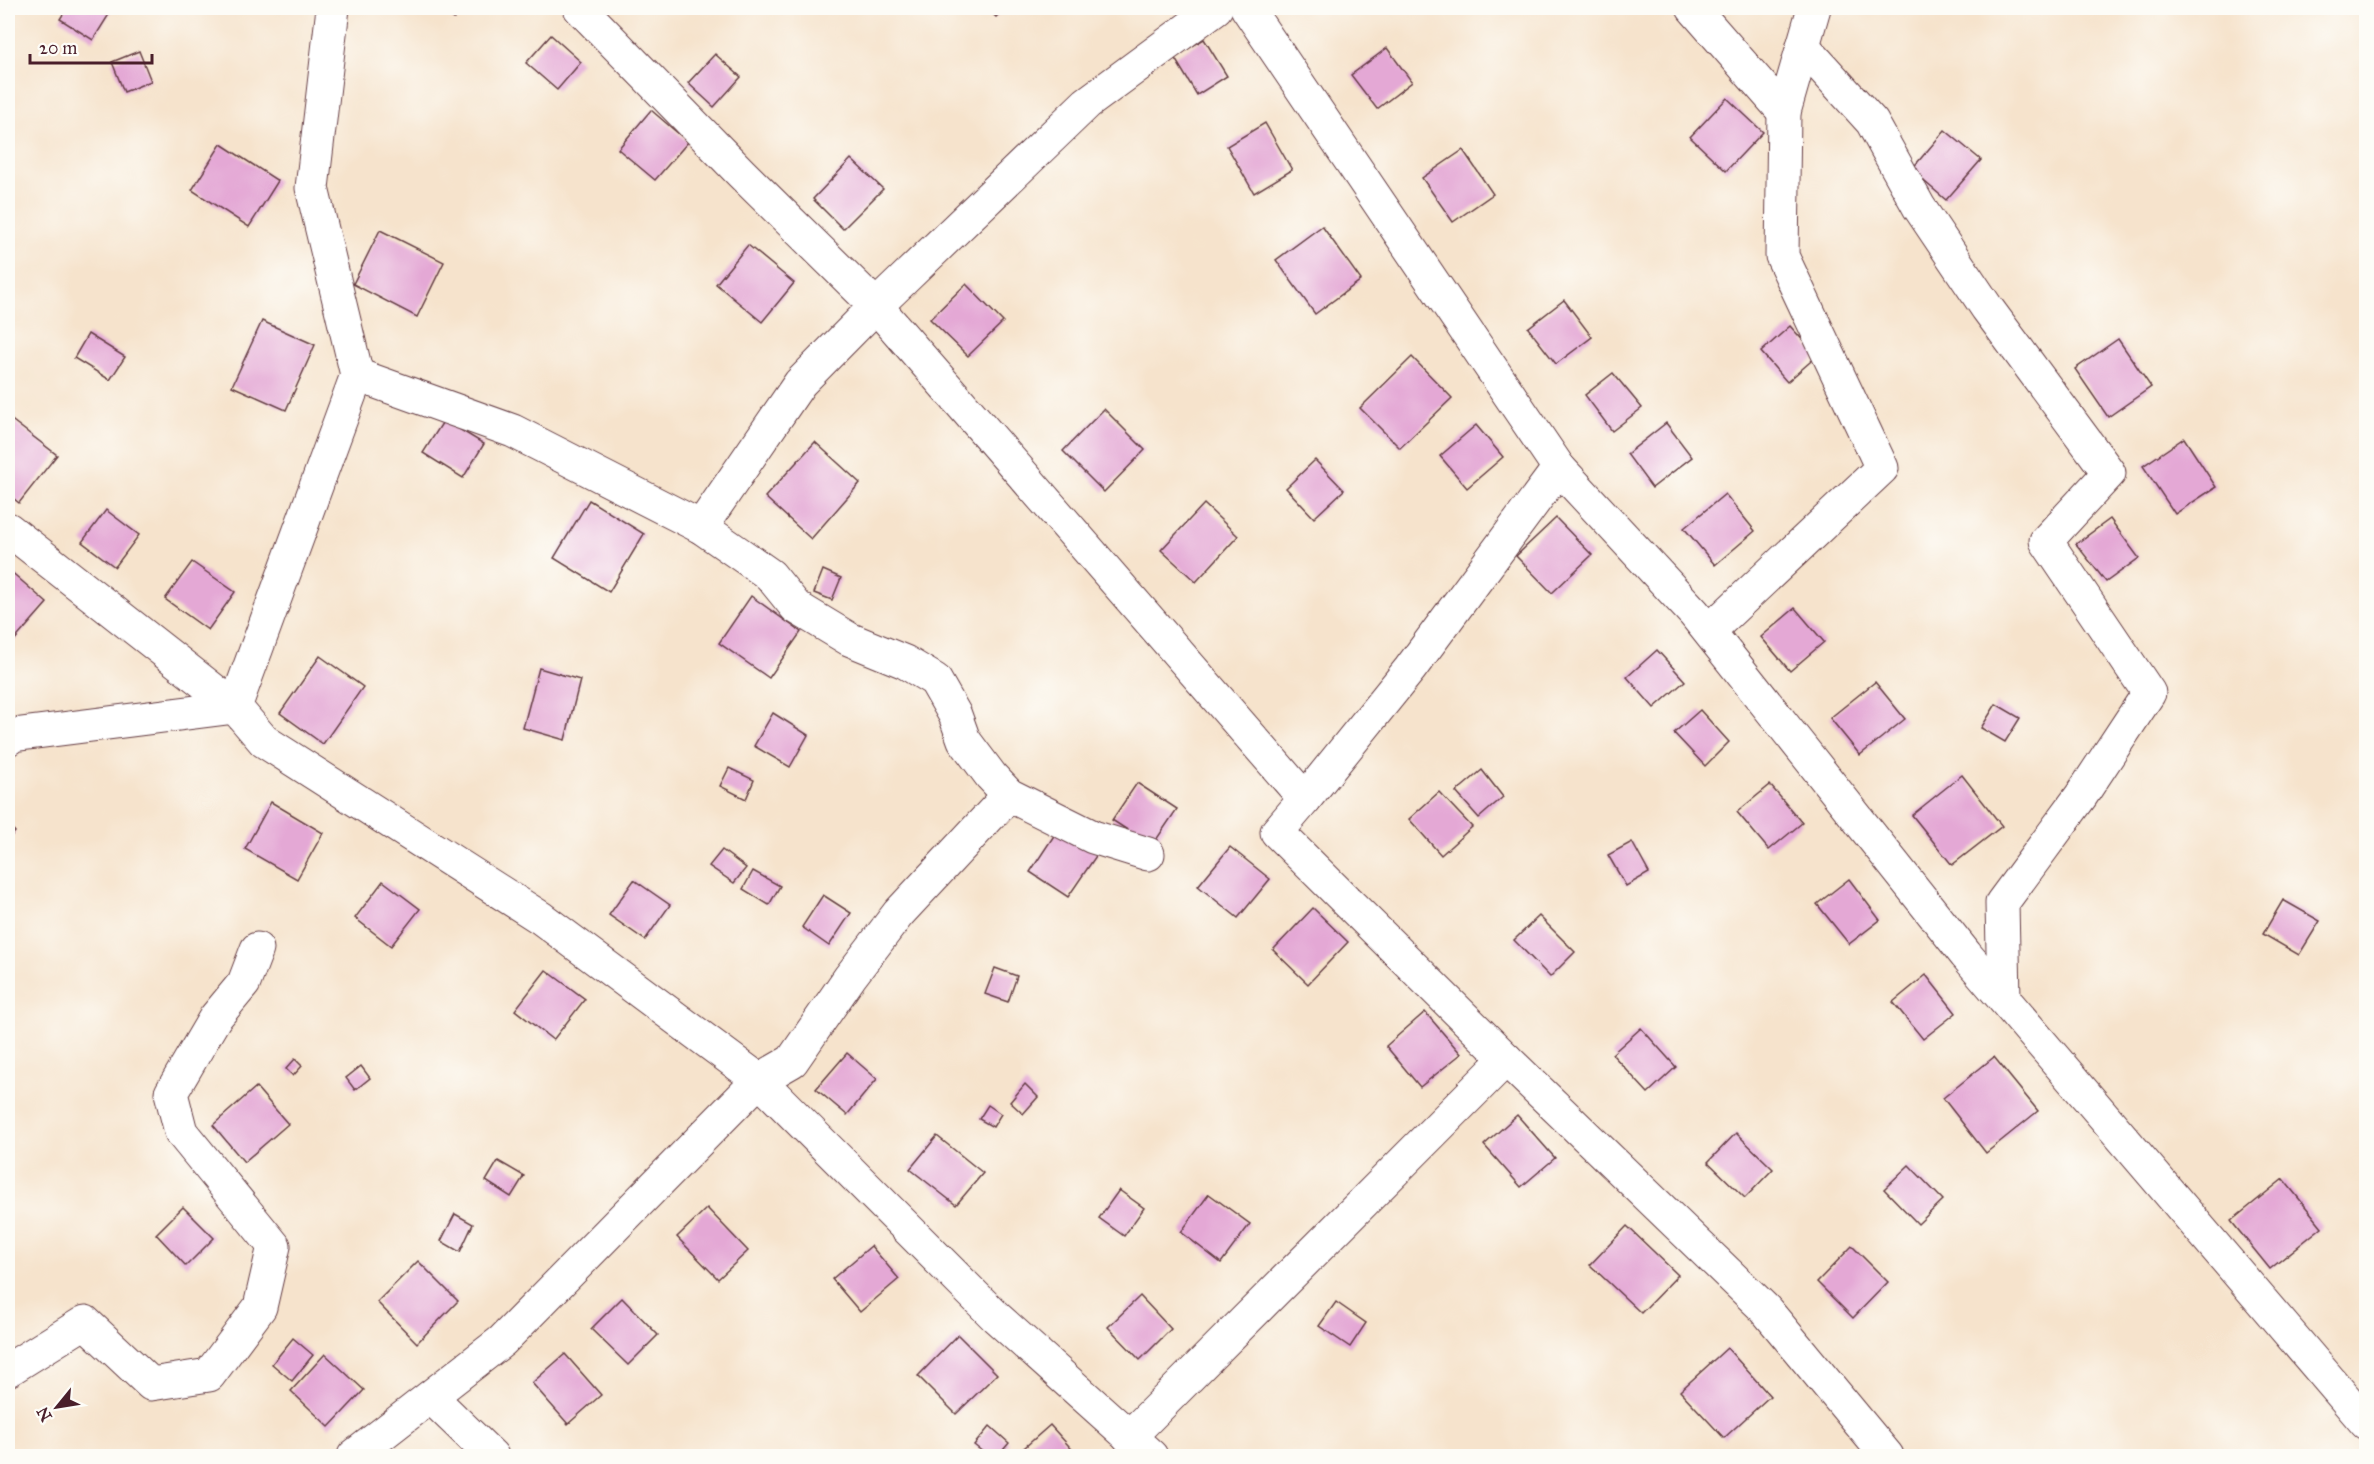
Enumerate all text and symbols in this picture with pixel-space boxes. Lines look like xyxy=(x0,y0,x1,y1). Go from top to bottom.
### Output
scale bar xyxy=(30,27,152,65)
text: 20 m xyxy=(39,37,77,59)
north arrow xyxy=(27,1377,87,1437)
text: N xyxy=(33,1403,56,1425)

